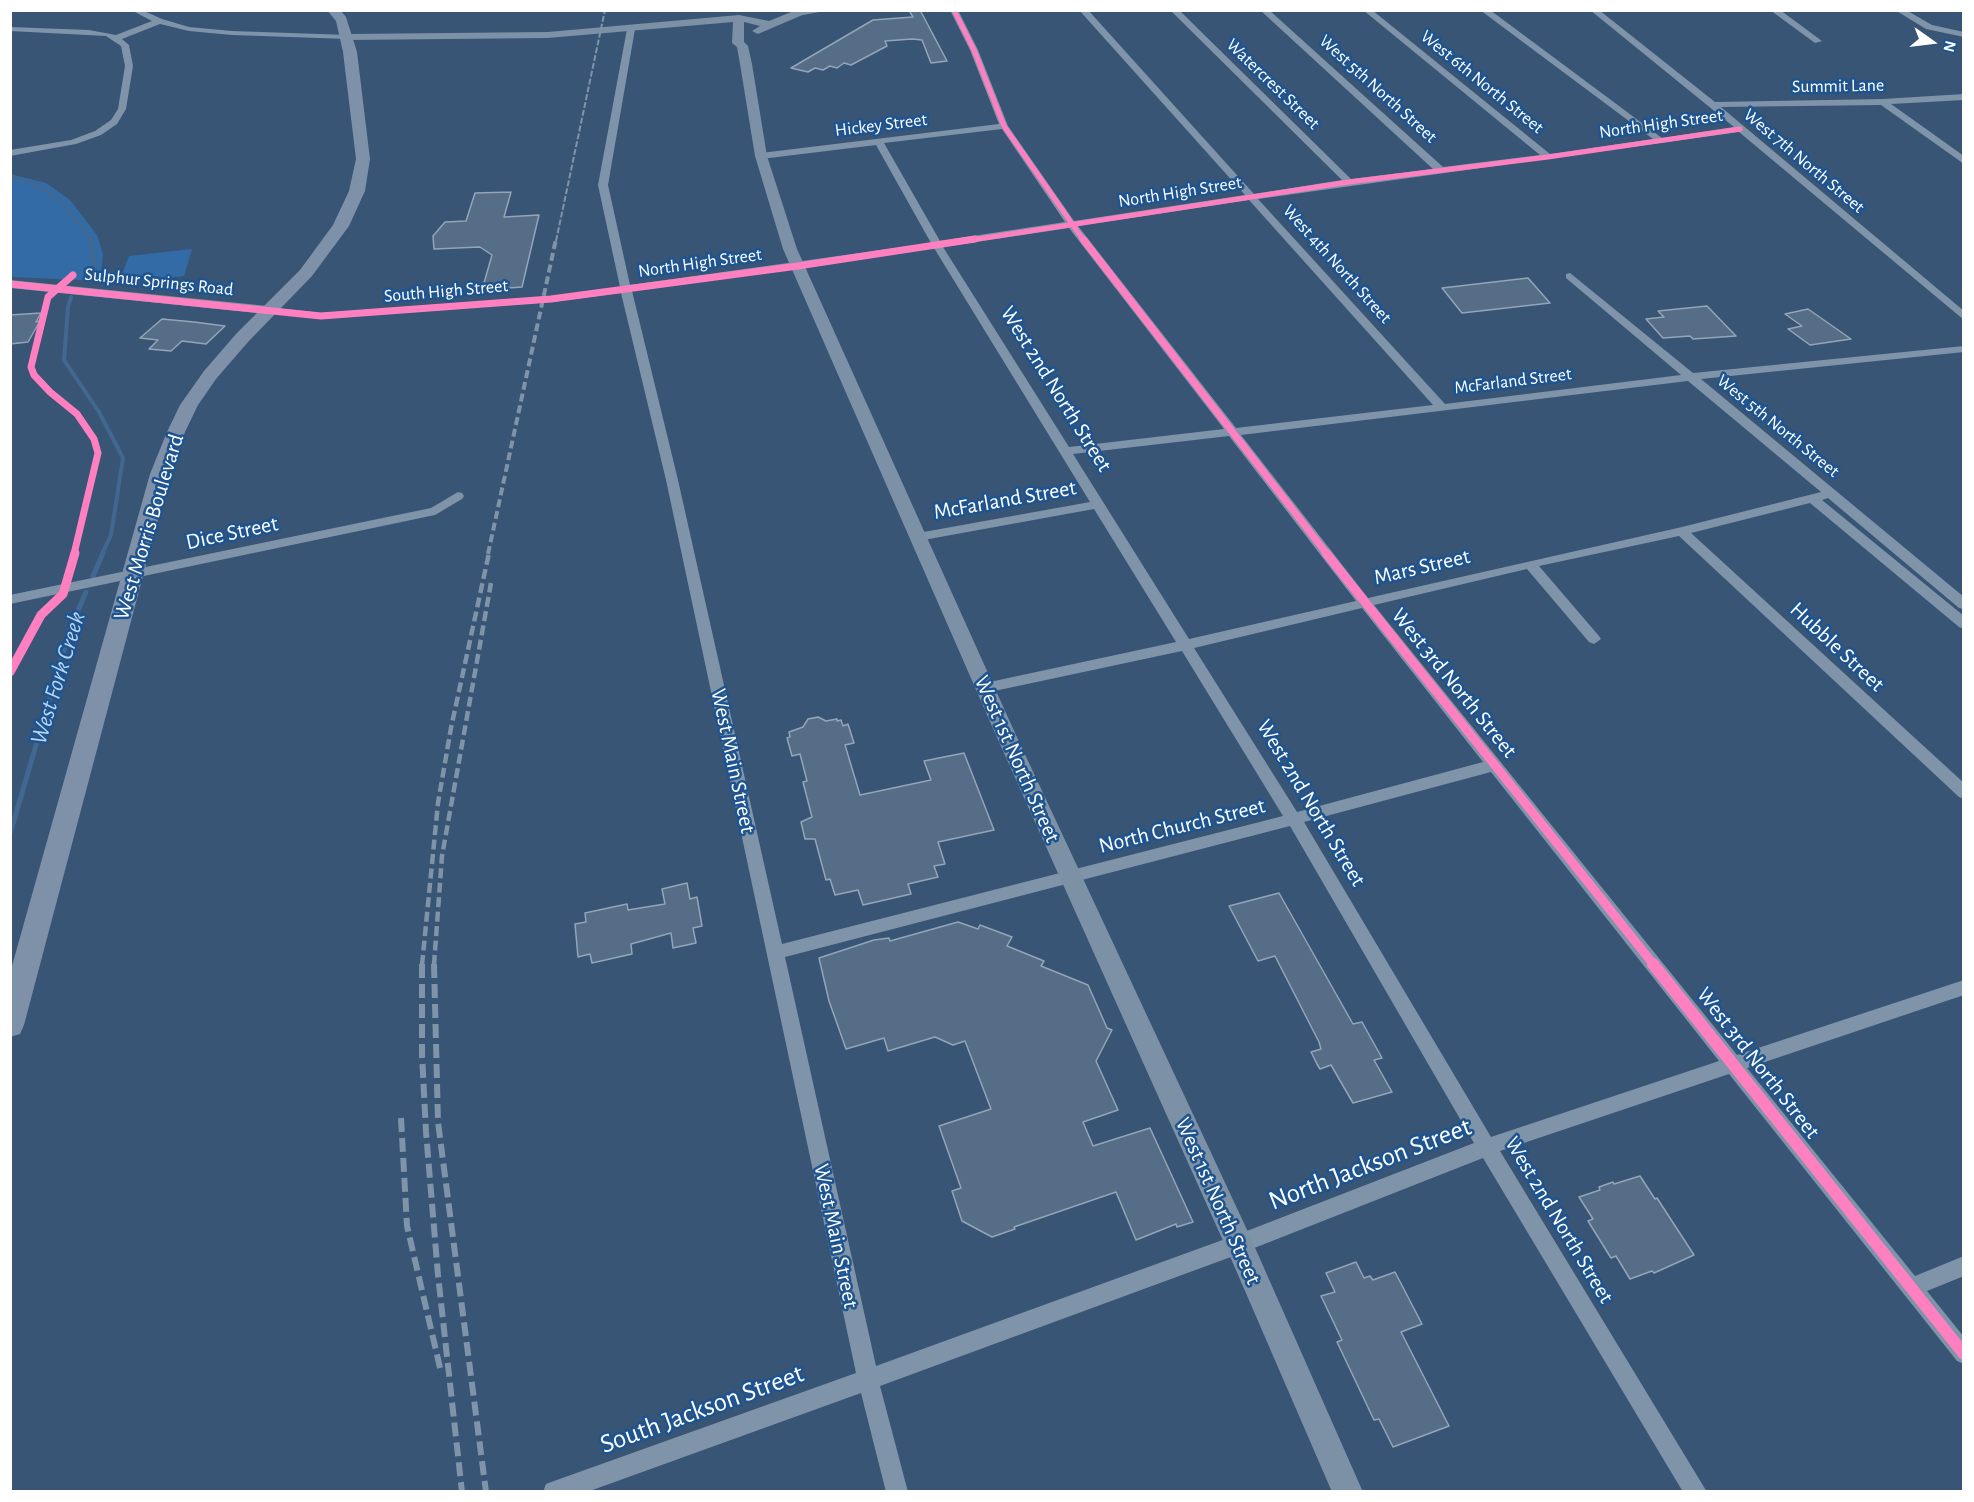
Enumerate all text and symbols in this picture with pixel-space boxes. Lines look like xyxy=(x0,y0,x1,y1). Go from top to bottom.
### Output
north arrow xyxy=(1902,12,1962,72)
street label: West 6th North Street xyxy=(1416,26,1548,138)
street label: West 5th North Street xyxy=(1315,30,1441,148)
street label: Watercrest Street xyxy=(1222,34,1324,134)
text: N xyxy=(1940,39,1959,54)
street label: Summit Lane xyxy=(1792,74,1884,98)
street label: West 7th North Street xyxy=(1739,104,1869,218)
street label: North High Street xyxy=(1598,105,1724,143)
street label: Hickey Street xyxy=(834,109,928,141)
street label: North High Street xyxy=(1117,172,1243,212)
street label: West 4th North Street xyxy=(1278,200,1396,328)
street label: North High Street xyxy=(637,244,763,282)
street label: Sulphur Springs Road xyxy=(83,263,235,301)
street label: South High Street xyxy=(383,275,509,307)
street label: West 2nd North Street xyxy=(994,301,1118,477)
street label: McFarland Street xyxy=(1453,363,1573,399)
street label: West 5th North Street xyxy=(1712,370,1844,482)
street label: West Morris Boulevard xyxy=(108,431,190,623)
street label: McFarland Street xyxy=(932,474,1078,526)
street label: Dice Street xyxy=(183,510,281,556)
street label: Mars Street xyxy=(1371,543,1473,591)
street label: Hubble Street xyxy=(1784,597,1890,697)
street label: West 3rd North Street xyxy=(1386,603,1522,763)
water label: West Fork Creek xyxy=(24,608,92,748)
street label: West 1st North Street xyxy=(968,671,1066,847)
street label: West Main Street xyxy=(705,686,761,836)
street label: West 2nd North Street xyxy=(1251,715,1371,891)
street label: North Church Street xyxy=(1096,793,1268,859)
street label: West 3rd North Street xyxy=(1691,982,1825,1144)
street label: North Jackson Street xyxy=(1264,1110,1476,1218)
street label: West 1st North Street xyxy=(1169,1113,1267,1289)
street label: West 2nd North Street xyxy=(1499,1132,1619,1308)
street label: West Main Street xyxy=(808,1161,864,1311)
street label: South Jackson Street xyxy=(596,1357,808,1461)

